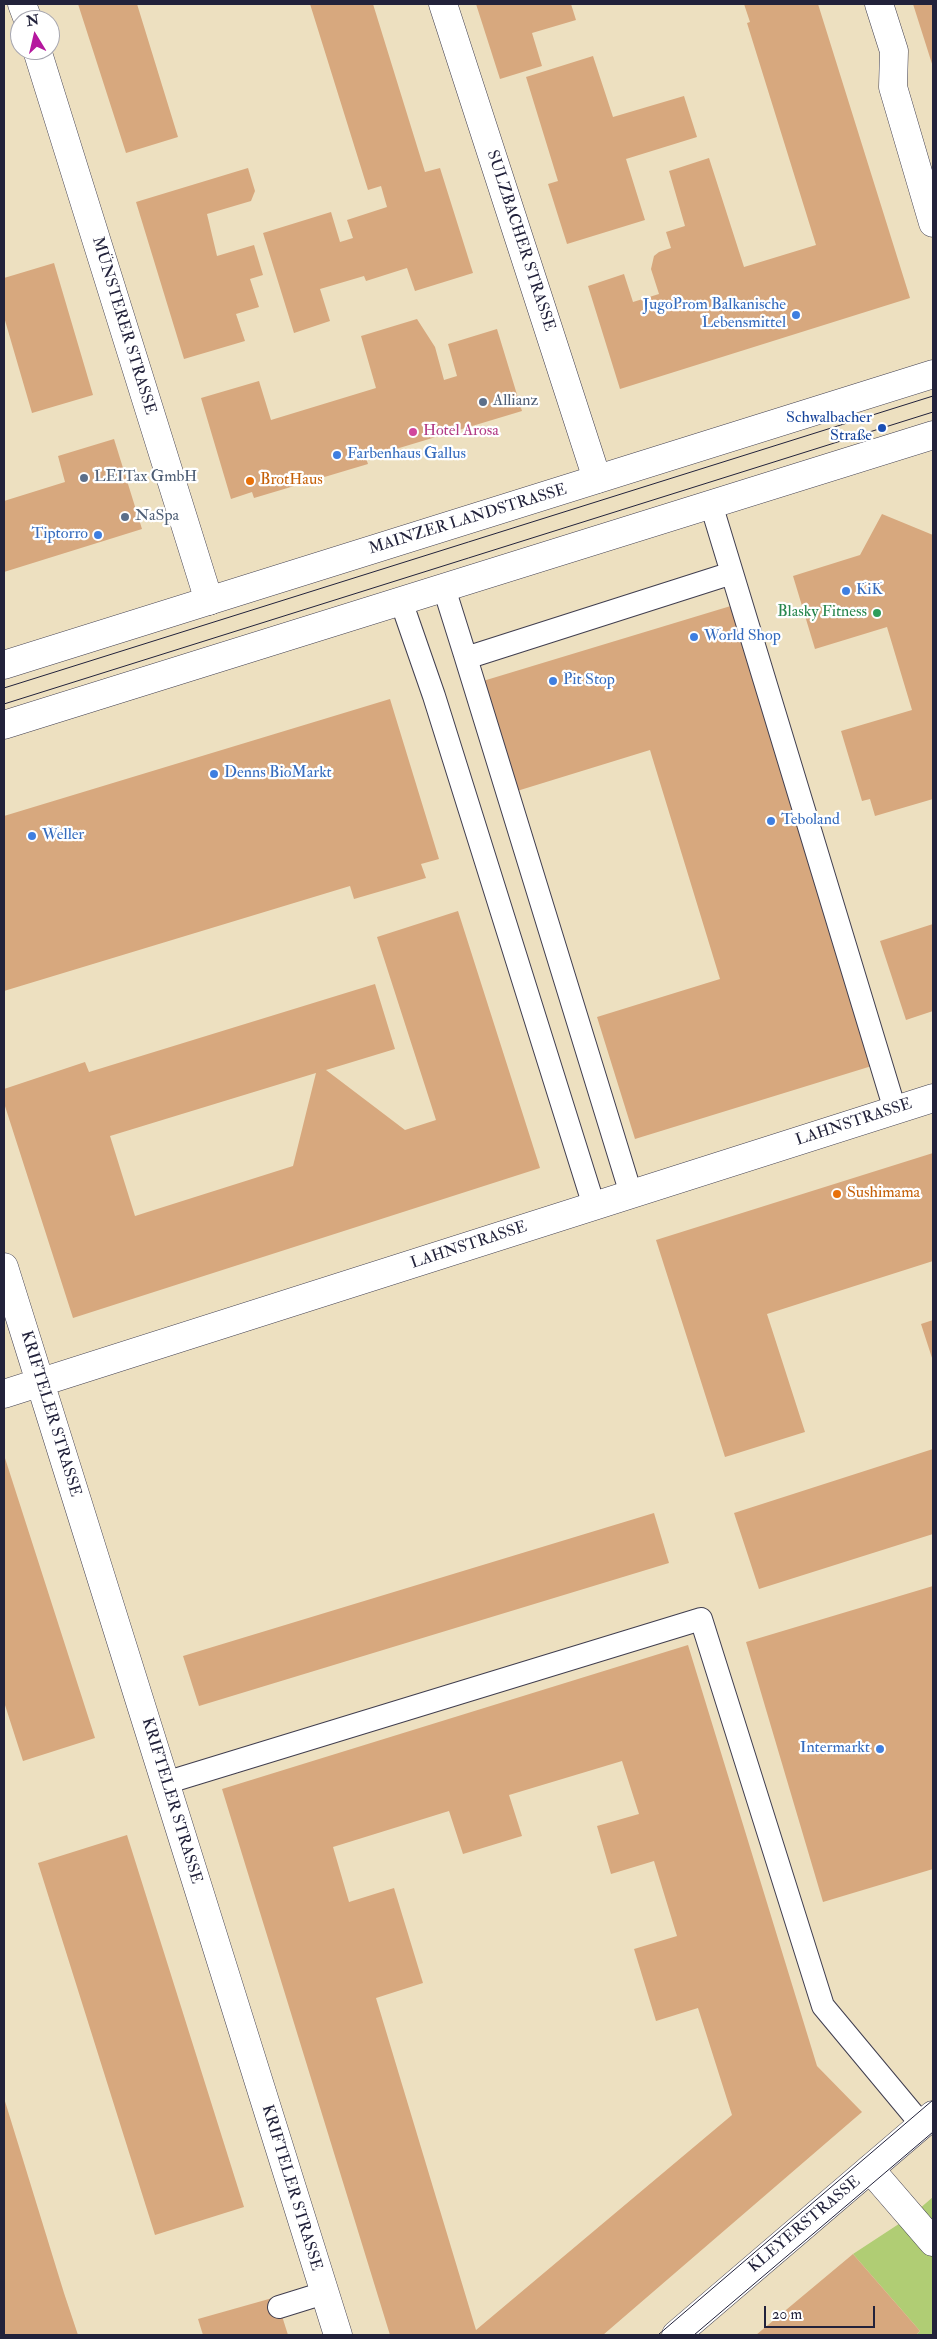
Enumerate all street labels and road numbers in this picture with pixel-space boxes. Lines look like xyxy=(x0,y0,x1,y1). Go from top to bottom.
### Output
street label: SULZBACHER STRASSE xyxy=(482,148,558,334)
street label: MÜNSTERER STRASSE xyxy=(87,235,159,417)
street label: MAINZER LANDSTRASSE xyxy=(367,481,569,559)
street label: LAHNSTRASSE xyxy=(793,1095,915,1151)
street label: LAHNSTRASSE xyxy=(408,1218,530,1274)
street label: KRIFTELER STRASSE xyxy=(16,1329,84,1499)
street label: KRIFTELER STRASSE xyxy=(137,1716,205,1886)
street label: KRIFTELER STRASSE xyxy=(257,2103,325,2273)
street label: KLEYERSTRASSE xyxy=(745,2173,865,2277)

